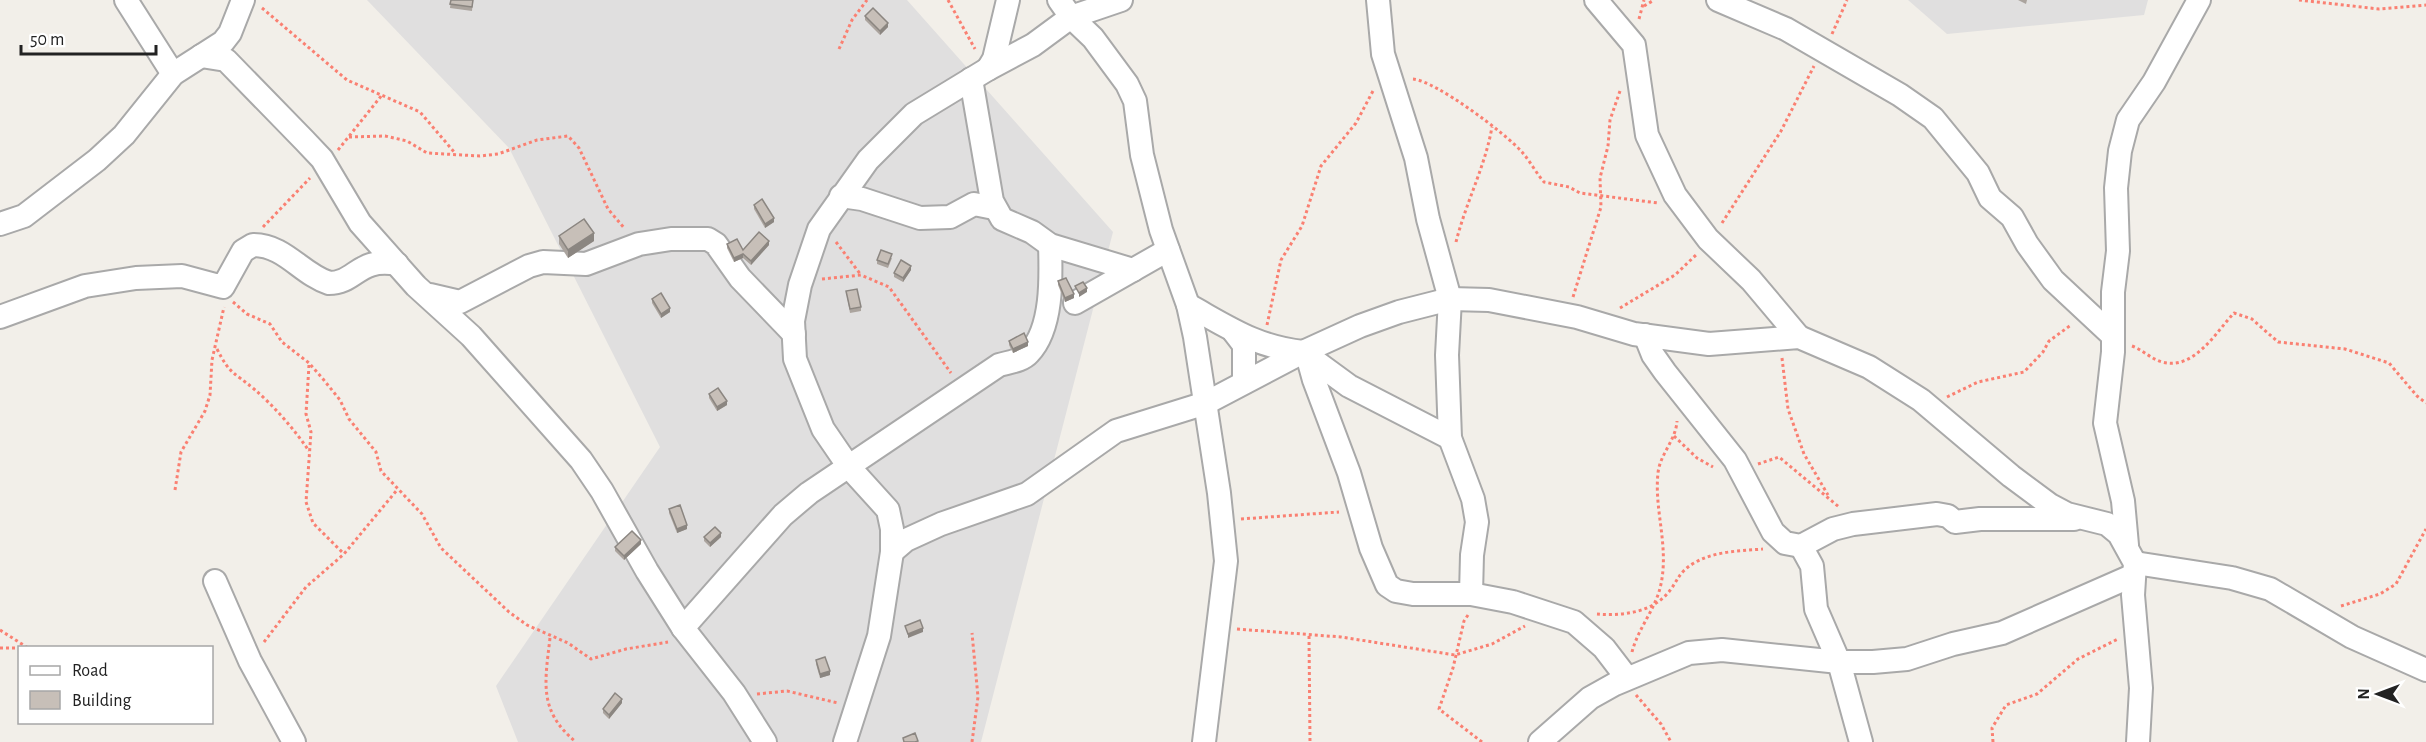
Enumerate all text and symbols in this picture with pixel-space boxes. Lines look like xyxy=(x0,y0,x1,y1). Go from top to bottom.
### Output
scale bar xyxy=(21,18,156,56)
text: 50 m xyxy=(30,31,64,49)
legend xyxy=(18,646,213,724)
text: Road xyxy=(72,662,108,680)
north arrow xyxy=(2348,664,2408,724)
text: N xyxy=(2356,688,2372,700)
text: Building xyxy=(72,692,132,710)

